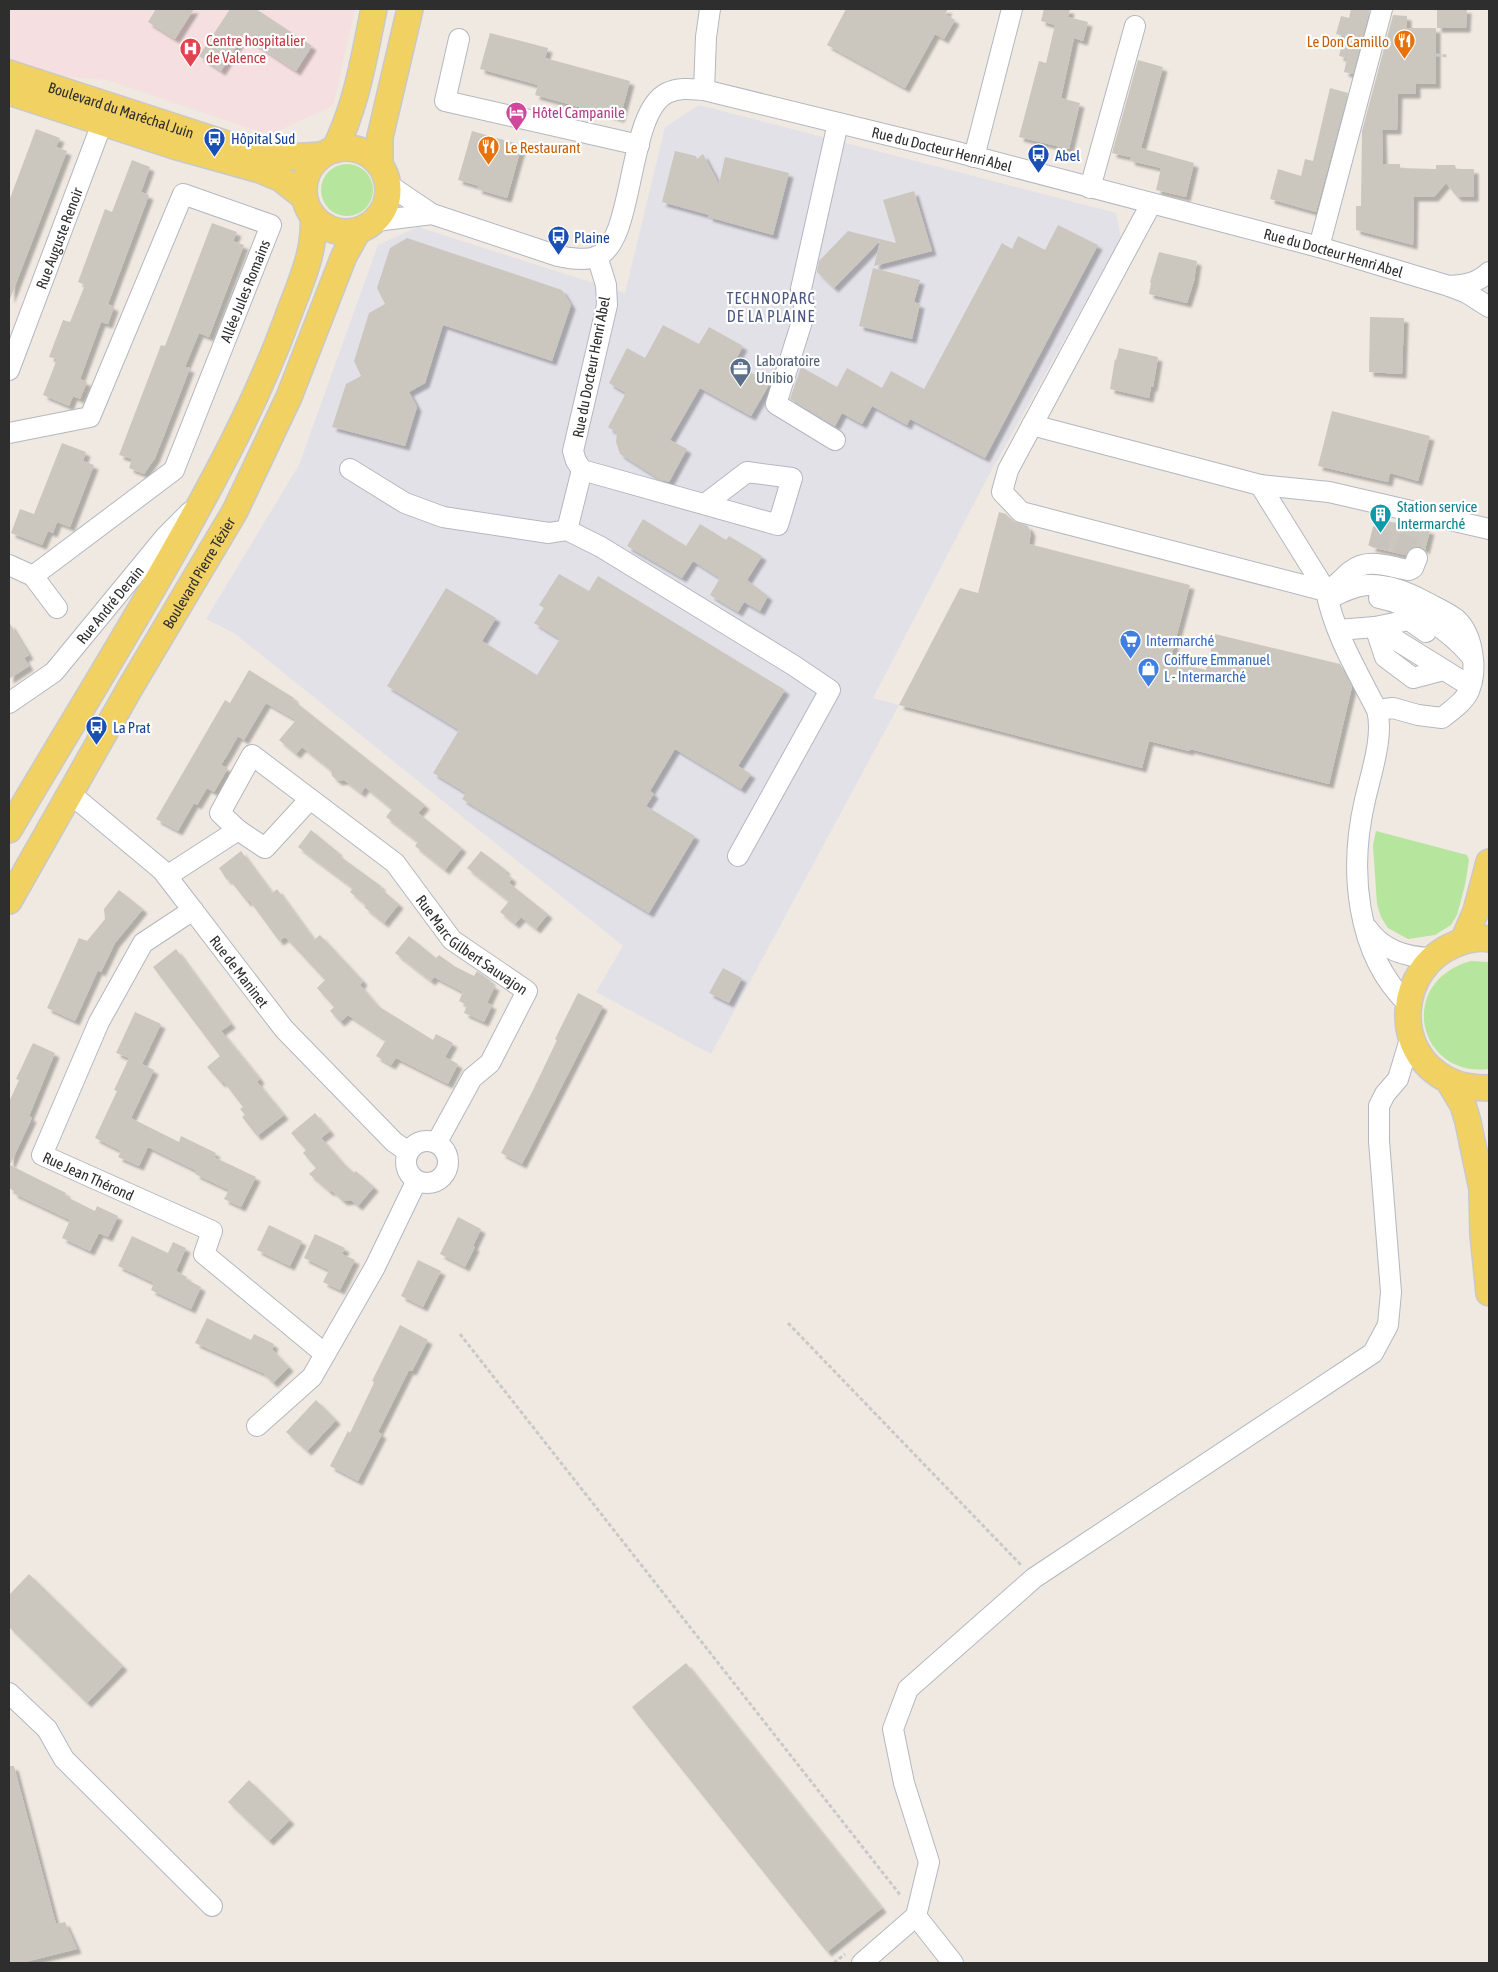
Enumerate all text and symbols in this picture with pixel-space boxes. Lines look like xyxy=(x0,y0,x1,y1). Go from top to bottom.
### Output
restaurant icon: Le Don Camillo xyxy=(1393,29,1417,60)
place label: Centre hospitalier de Valence xyxy=(206,32,305,66)
place label: Le Don Camillo xyxy=(1307,33,1389,50)
hospital icon: Centre hospitalier de Valence xyxy=(178,37,202,68)
street label: Boulevard du Maréchal Juin xyxy=(46,78,196,141)
hotel icon: Hôtel Campanile xyxy=(504,100,528,131)
place label: Hôtel Campanile xyxy=(532,104,625,121)
street label: Rue du Docteur Henri Abel xyxy=(870,123,1014,175)
bus stop icon: Hôpital Sud xyxy=(203,126,227,157)
place label: Hôpital Sud xyxy=(231,130,295,147)
restaurant icon: Le Restaurant xyxy=(477,135,501,166)
place label: Le Restaurant xyxy=(505,139,581,156)
bus stop icon: Abel xyxy=(1027,143,1051,174)
place label: Abel xyxy=(1055,147,1080,164)
street label: Rue Auguste Renoir xyxy=(32,185,86,291)
street label: Rue du Docteur Henri Abel xyxy=(1262,224,1405,280)
bus stop icon: Plaine xyxy=(546,225,570,256)
place label: Plaine xyxy=(574,229,610,246)
street label: Allée Jules Romains xyxy=(217,237,273,345)
district label: TECHNOPARC DE LA PLAINE xyxy=(726,289,816,325)
street label: Rue du Docteur Henri Abel xyxy=(569,295,613,439)
place label: Laboratoire Unibio xyxy=(756,352,820,386)
office icon: Laboratoire Unibio xyxy=(728,357,752,388)
place label: Station service Intermarché xyxy=(1397,498,1477,532)
building icon: Station service Intermarché xyxy=(1369,503,1393,534)
street label: Boulevard Pierre Tézier xyxy=(159,514,238,631)
street label: Rue André Derain xyxy=(72,562,146,647)
supermarket icon: Intermarché xyxy=(1118,628,1142,659)
place label: Intermarché xyxy=(1146,632,1215,649)
place label: Coiffure Emmanuel L - Intermarché xyxy=(1164,651,1270,685)
shop icon: Coiffure Emmanuel L - Intermarché xyxy=(1136,656,1160,687)
bus stop icon: La Prat xyxy=(85,715,109,746)
place label: La Prat xyxy=(113,719,151,736)
street label: Rue Marc Gilbert Sauvajon xyxy=(413,891,531,998)
street label: Rue de Maninet xyxy=(207,932,272,1010)
street label: Rue Jean Thérond xyxy=(40,1148,137,1204)

